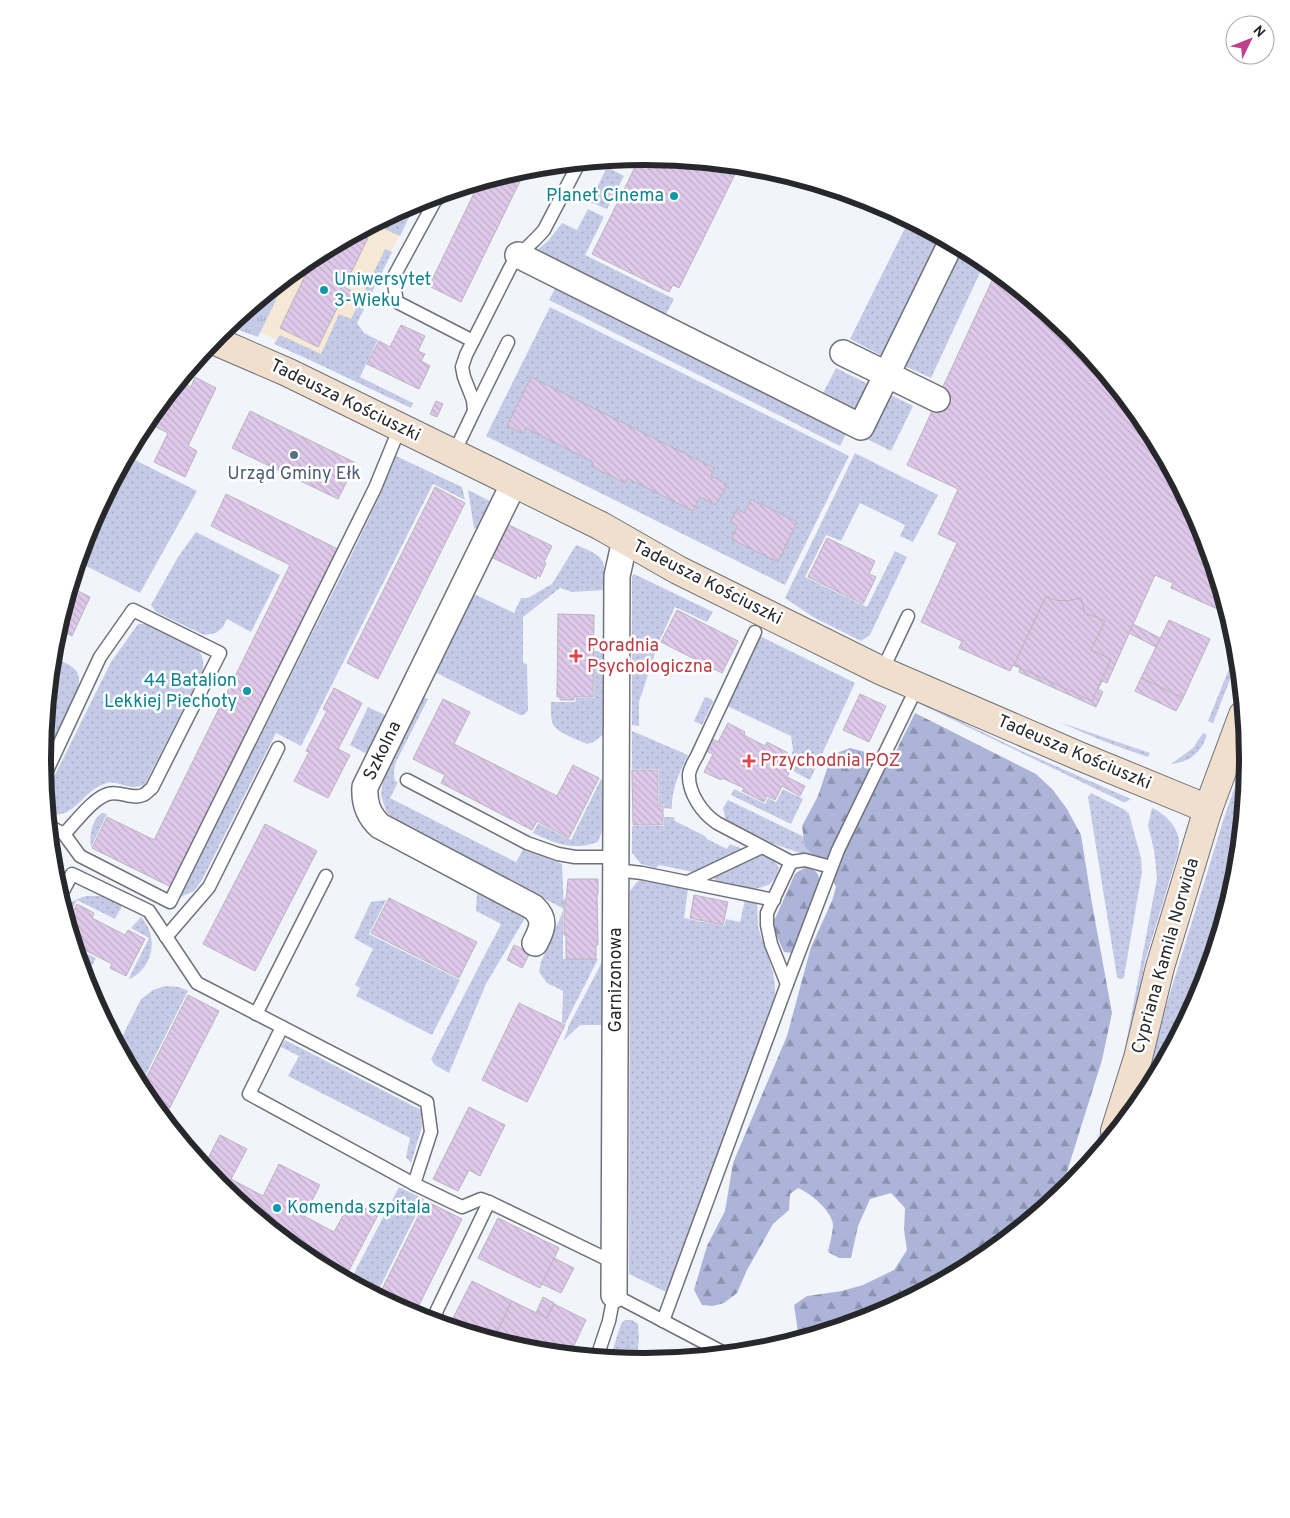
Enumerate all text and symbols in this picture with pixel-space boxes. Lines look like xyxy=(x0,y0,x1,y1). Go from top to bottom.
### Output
north arrow xyxy=(1225,15,1275,65)
text: N xyxy=(1249,23,1268,42)
place label: Planet Cinema xyxy=(546,185,664,208)
marker: Planet Cinema xyxy=(668,190,680,202)
place label: Uniwersytet 3-Wieku xyxy=(334,269,431,313)
marker: Uniwersytet 3-Wieku xyxy=(318,284,330,296)
street label: Tadeusza Kościuszki xyxy=(266,355,424,447)
marker: Urząd Gminy Ełk xyxy=(288,449,300,461)
place label: Urząd Gminy Ełk xyxy=(227,463,361,486)
street label: Tadeusza Kościuszki xyxy=(628,535,786,631)
place label: Poradnia Psychologiczna xyxy=(587,635,713,679)
marker: Poradnia Psychologiczna xyxy=(569,649,583,663)
place label: 44 Batalion Lekkiej Piechoty xyxy=(104,670,237,714)
marker: 44 Batalion Lekkiej Piechoty xyxy=(241,685,253,697)
street label: Tadeusza Kościuszki xyxy=(994,710,1154,796)
street label: Szkolna xyxy=(359,717,407,785)
place label: Przychodnia POZ xyxy=(760,750,901,773)
marker: Przychodnia POZ xyxy=(742,754,756,768)
street label: Cypriana Kamila Norwida xyxy=(1127,855,1205,1057)
street label: Garnizonowa xyxy=(605,928,628,1033)
place label: Komenda szpitala xyxy=(287,1197,430,1220)
marker: Komenda szpitala xyxy=(271,1202,283,1214)

